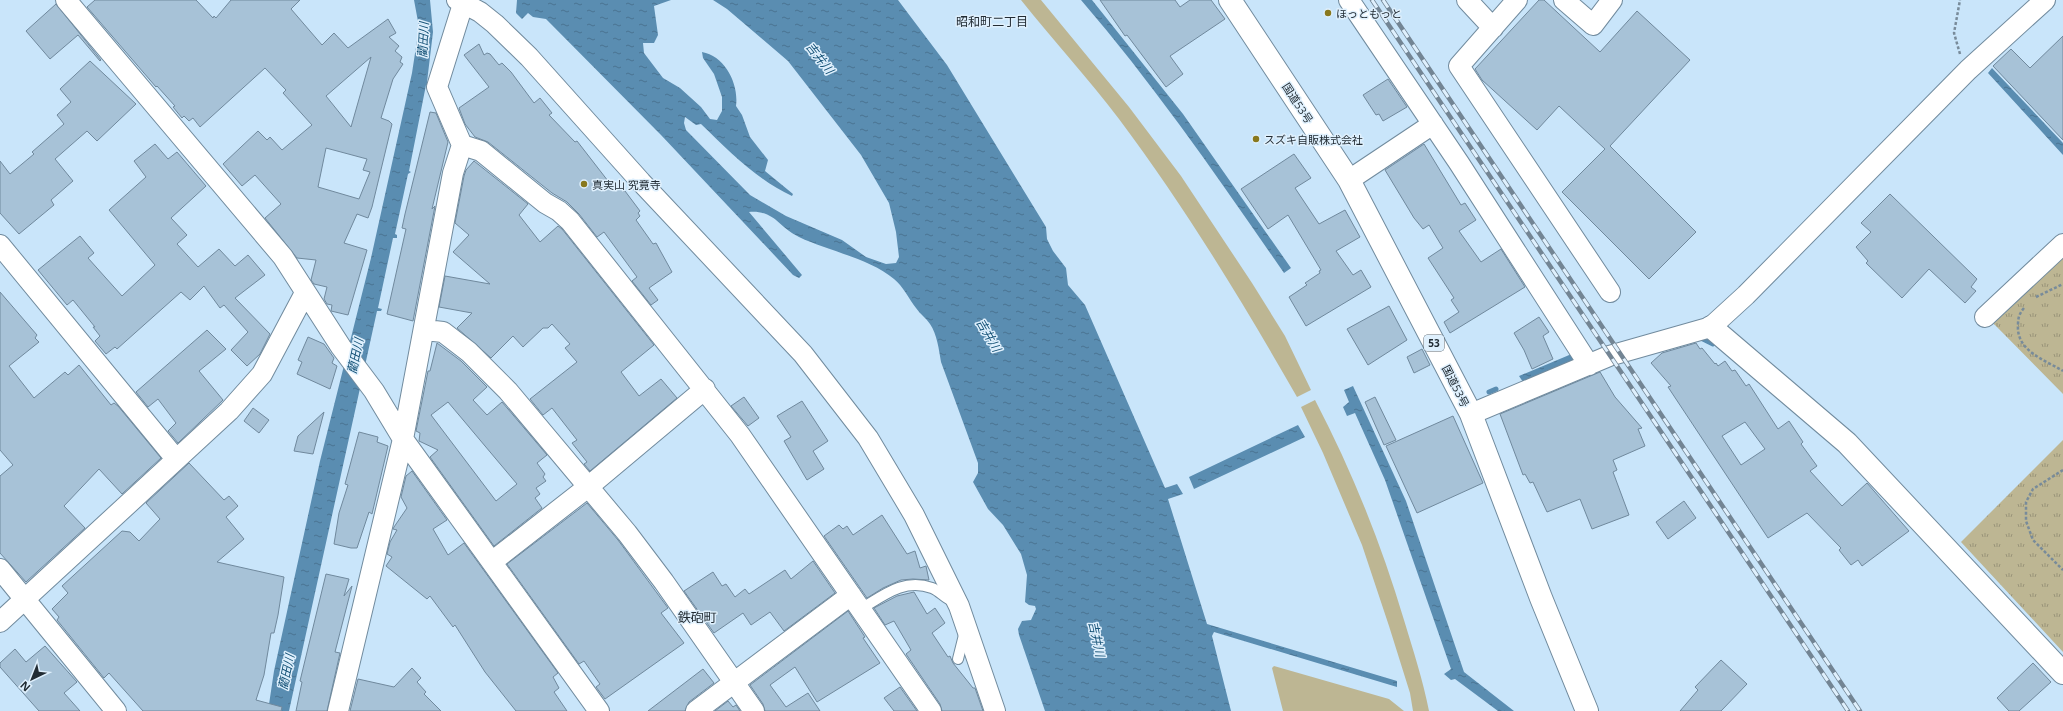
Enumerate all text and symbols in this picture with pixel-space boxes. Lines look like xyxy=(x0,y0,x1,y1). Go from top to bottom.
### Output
place label: ほっともっと xyxy=(1336,6,1402,21)
marker: ほっともっと xyxy=(1323,8,1333,18)
district label: 昭和町二丁目 xyxy=(956,13,1028,30)
water label: 藺田川 xyxy=(414,20,433,58)
water label: 吉井川 xyxy=(802,39,839,79)
street label: 国道53号 xyxy=(1279,80,1317,126)
place label: スズキ自販株式会社 xyxy=(1264,132,1363,147)
marker: スズキ自販株式会社 xyxy=(1251,134,1261,144)
place label: 真実山 究竟寺 xyxy=(592,177,661,192)
marker: 真実山 究竟寺 xyxy=(579,179,589,189)
water label: 吉井川 xyxy=(973,315,1006,357)
water label: 藺田川 xyxy=(343,335,367,375)
road number: 53 xyxy=(1424,335,1444,351)
street label: 国道53号 xyxy=(1439,362,1473,410)
district label: 鉄砲町 xyxy=(677,608,717,626)
water label: 吉井川 xyxy=(1085,620,1109,660)
water label: 藺田川 xyxy=(274,651,298,691)
north arrow xyxy=(12,659,52,699)
text: N xyxy=(16,678,33,695)

